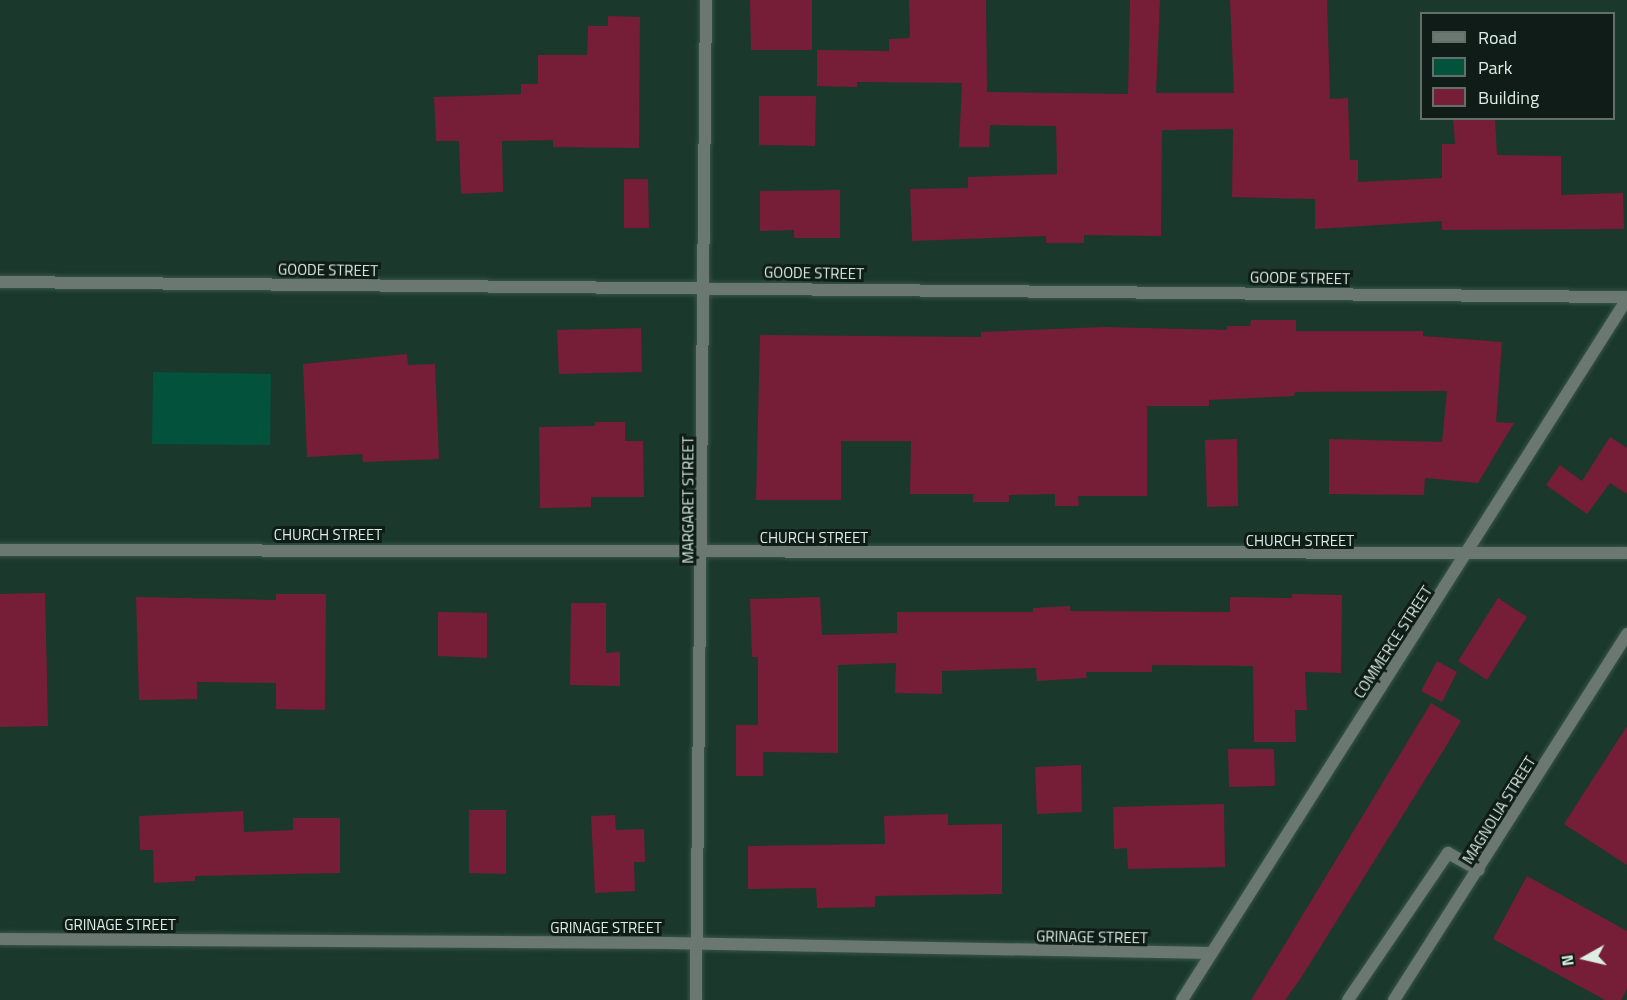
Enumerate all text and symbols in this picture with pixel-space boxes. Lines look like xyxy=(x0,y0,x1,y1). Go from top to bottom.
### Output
legend xyxy=(1420,12,1615,120)
text: Road xyxy=(1478,24,1517,51)
text: Park xyxy=(1478,54,1512,81)
text: Building xyxy=(1478,84,1539,111)
street label: GOODE STREET xyxy=(278,260,378,280)
street label: GOODE STREET xyxy=(764,263,864,283)
street label: GOODE STREET xyxy=(1250,268,1350,288)
street label: MARGARET STREET xyxy=(679,436,697,564)
street label: CHURCH STREET xyxy=(274,526,382,544)
street label: CHURCH STREET xyxy=(760,529,868,547)
street label: CHURCH STREET xyxy=(1246,532,1354,550)
street label: COMMERCE STREET xyxy=(1350,583,1436,701)
street label: MAGNOLIA STREET xyxy=(1459,753,1539,867)
street label: GRINAGE STREET xyxy=(64,916,176,934)
street label: GRINAGE STREET xyxy=(550,919,662,937)
street label: GRINAGE STREET xyxy=(1036,927,1148,947)
north arrow xyxy=(1555,928,1615,988)
text: N xyxy=(1555,953,1580,968)

